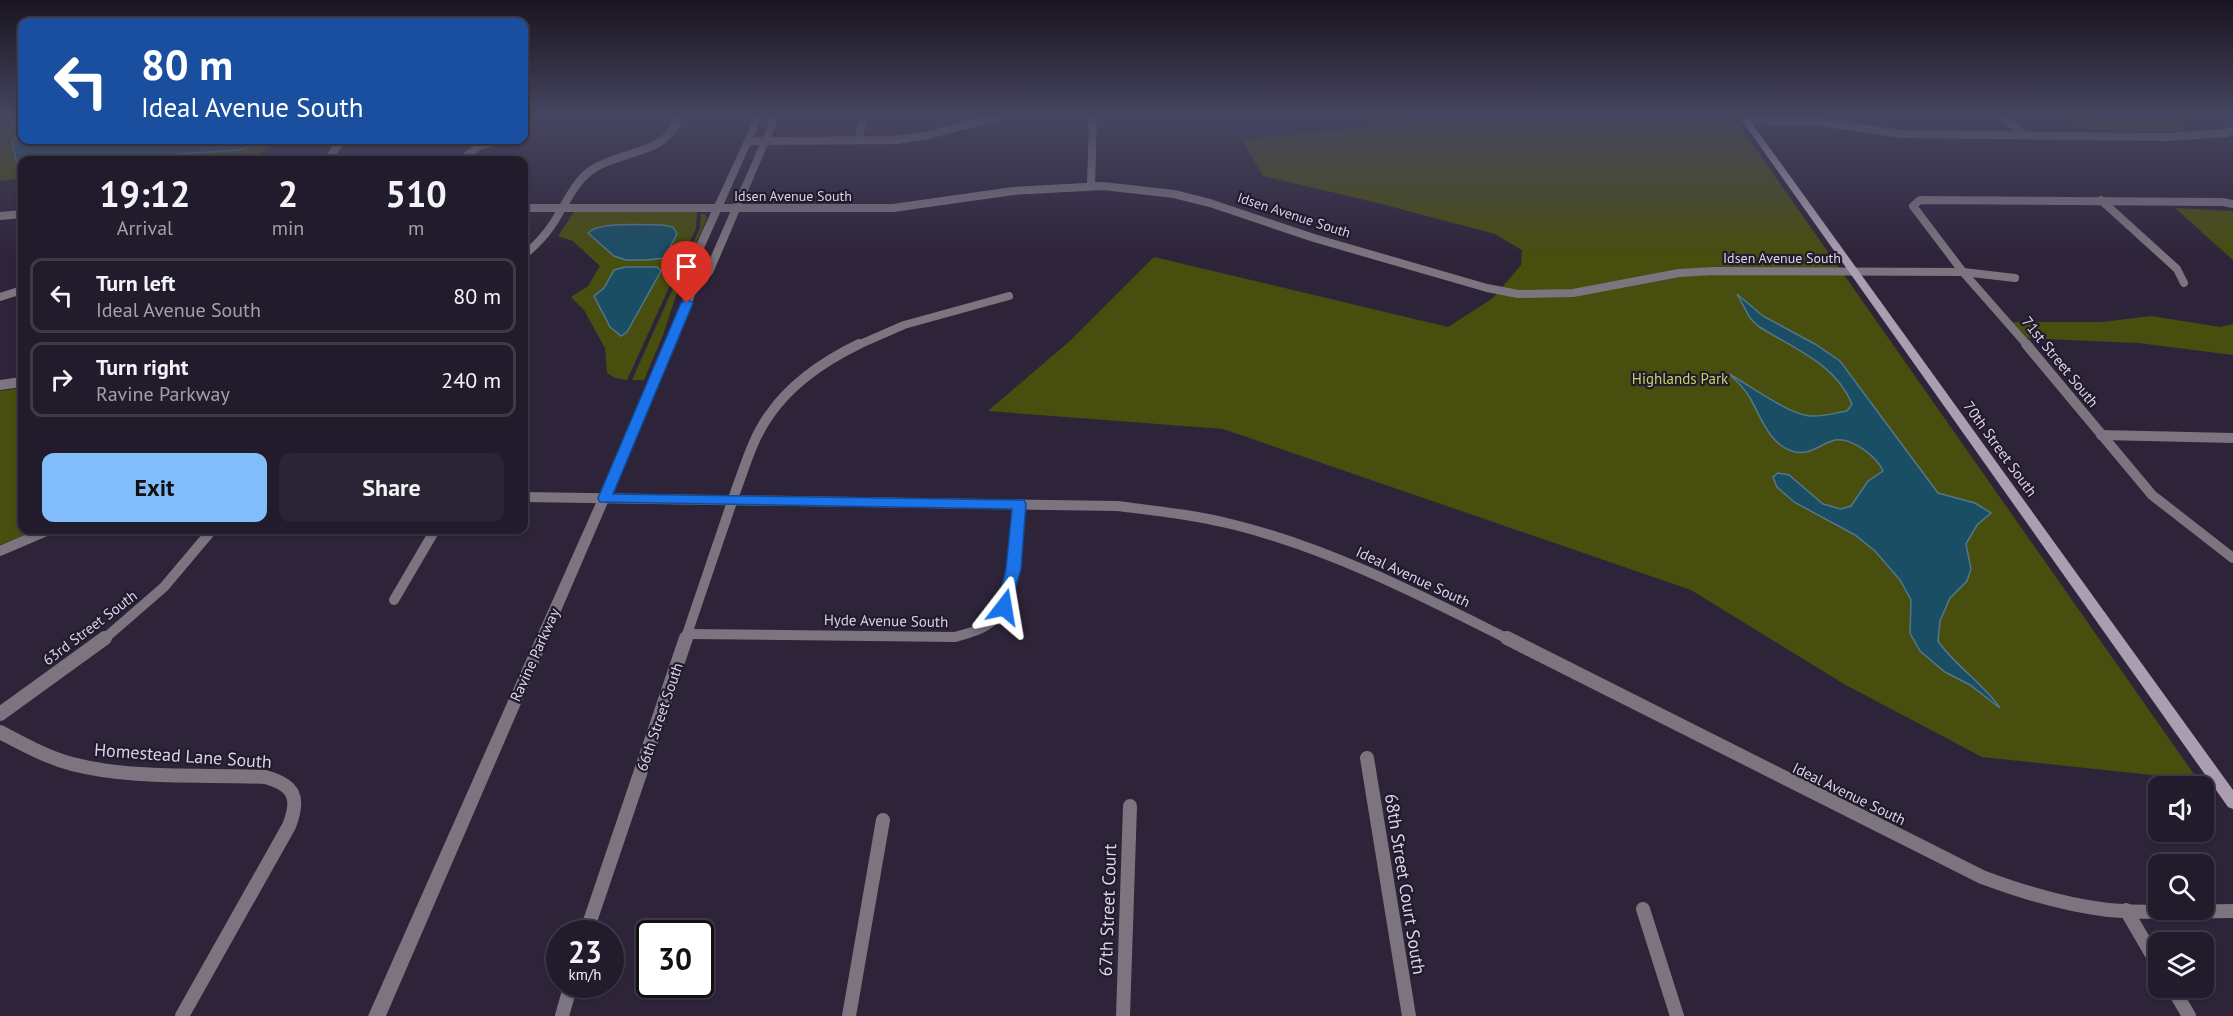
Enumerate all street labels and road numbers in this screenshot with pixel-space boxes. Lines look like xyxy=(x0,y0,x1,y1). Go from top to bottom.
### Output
street label: Idsen Avenue South xyxy=(734,187,852,205)
street label: Idsen Avenue South xyxy=(1235,188,1353,242)
street label: Idsen Avenue South xyxy=(1723,249,1841,267)
street label: 71st Street South xyxy=(2018,312,2103,411)
street label: 70th Street South xyxy=(1959,397,2041,500)
street label: Ideal Avenue South xyxy=(1353,542,1473,611)
street label: 63rd Street South xyxy=(39,586,141,669)
street label: Ravine Parkway xyxy=(505,605,564,704)
street label: Hyde Avenue South xyxy=(824,610,948,631)
street label: 66th Street South xyxy=(632,660,687,774)
street label: Homestead Lane South xyxy=(93,738,273,773)
street label: Ideal Avenue South xyxy=(1789,758,1909,829)
street label: 68th Street Court South xyxy=(1380,792,1431,976)
street label: 67th Street Court xyxy=(1094,843,1121,977)

